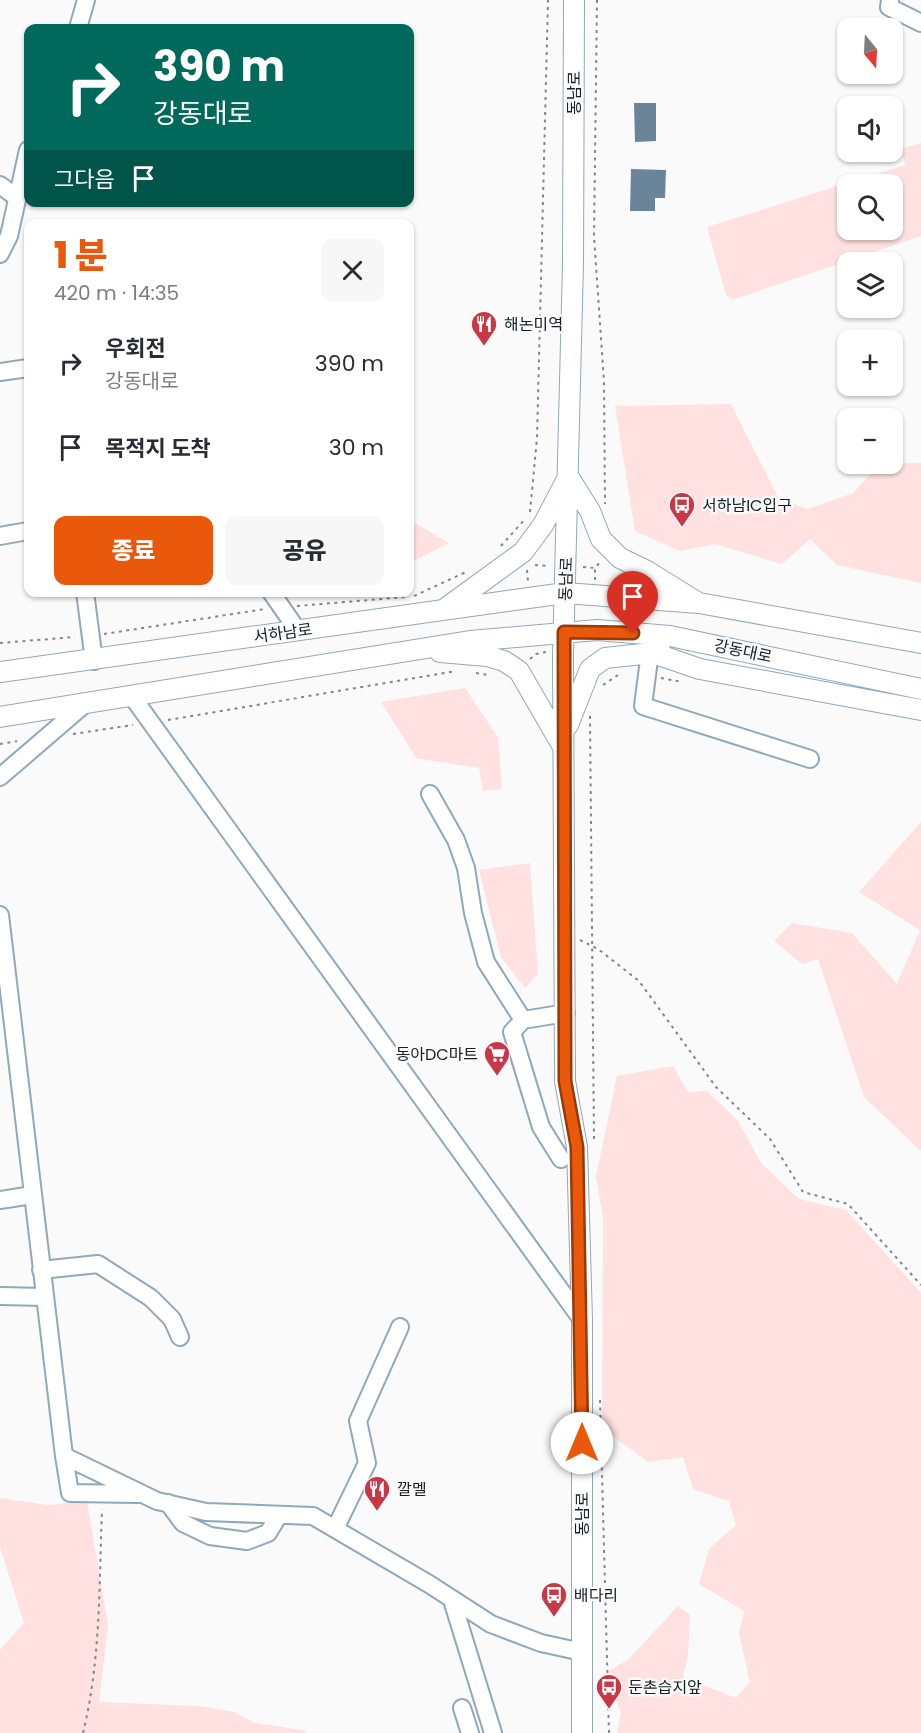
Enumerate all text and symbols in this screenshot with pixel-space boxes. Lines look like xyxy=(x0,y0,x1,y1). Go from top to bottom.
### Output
north arrow xyxy=(837,18,903,84)
map controls xyxy=(837,18,903,474)
text: 390 m xyxy=(153,37,285,96)
icon: right xyxy=(54,48,132,126)
street label: 동남로 xyxy=(563,71,586,115)
text: 강동대로 xyxy=(153,95,252,132)
button: sound xyxy=(837,96,903,162)
icon: arrive xyxy=(127,162,160,195)
text: 그다음 xyxy=(54,164,115,195)
button: search xyxy=(837,174,903,240)
text: 1 분 xyxy=(54,230,108,281)
button: close xyxy=(321,239,384,302)
button: layers xyxy=(837,252,903,318)
text: 420 m · 14:35 xyxy=(54,279,179,307)
restaurant icon: 해논미역 xyxy=(469,309,499,347)
place label: 해논미역 xyxy=(504,313,563,336)
button: + xyxy=(837,330,903,396)
text: 우회전 xyxy=(105,333,166,364)
icon: right xyxy=(54,347,87,380)
text: 390 m xyxy=(315,348,384,379)
text: 강동대로 xyxy=(105,367,179,395)
button: − xyxy=(837,408,903,474)
icon: arrive xyxy=(54,431,87,464)
text: 30 m xyxy=(329,432,384,463)
text: 목적지 도착 xyxy=(105,433,211,464)
bus stop icon: 서하남IC입구 xyxy=(667,490,697,528)
place label: 서하남IC입구 xyxy=(702,494,792,517)
button: 종료 xyxy=(54,516,213,585)
button: 공유 xyxy=(225,516,384,585)
street label: 동남로 xyxy=(554,556,578,601)
pin xyxy=(607,571,658,633)
icon: arrive xyxy=(616,580,649,613)
street label: 서하남로 xyxy=(252,617,314,648)
street label: 강동대로 xyxy=(712,634,774,668)
supermarket icon: 동아DC마트 xyxy=(482,1039,512,1077)
place label: 동아DC마트 xyxy=(395,1043,478,1066)
position arrow xyxy=(550,1411,614,1475)
restaurant icon: 깔멜 xyxy=(362,1474,392,1512)
place label: 깔멜 xyxy=(397,1478,426,1501)
street label: 동남로 xyxy=(571,1492,594,1536)
bus stop icon: 배다리 xyxy=(539,1580,569,1618)
place label: 배다리 xyxy=(574,1584,618,1607)
bus stop icon: 둔촌습지앞 xyxy=(594,1672,624,1710)
place label: 둔촌습지앞 xyxy=(628,1676,702,1699)

